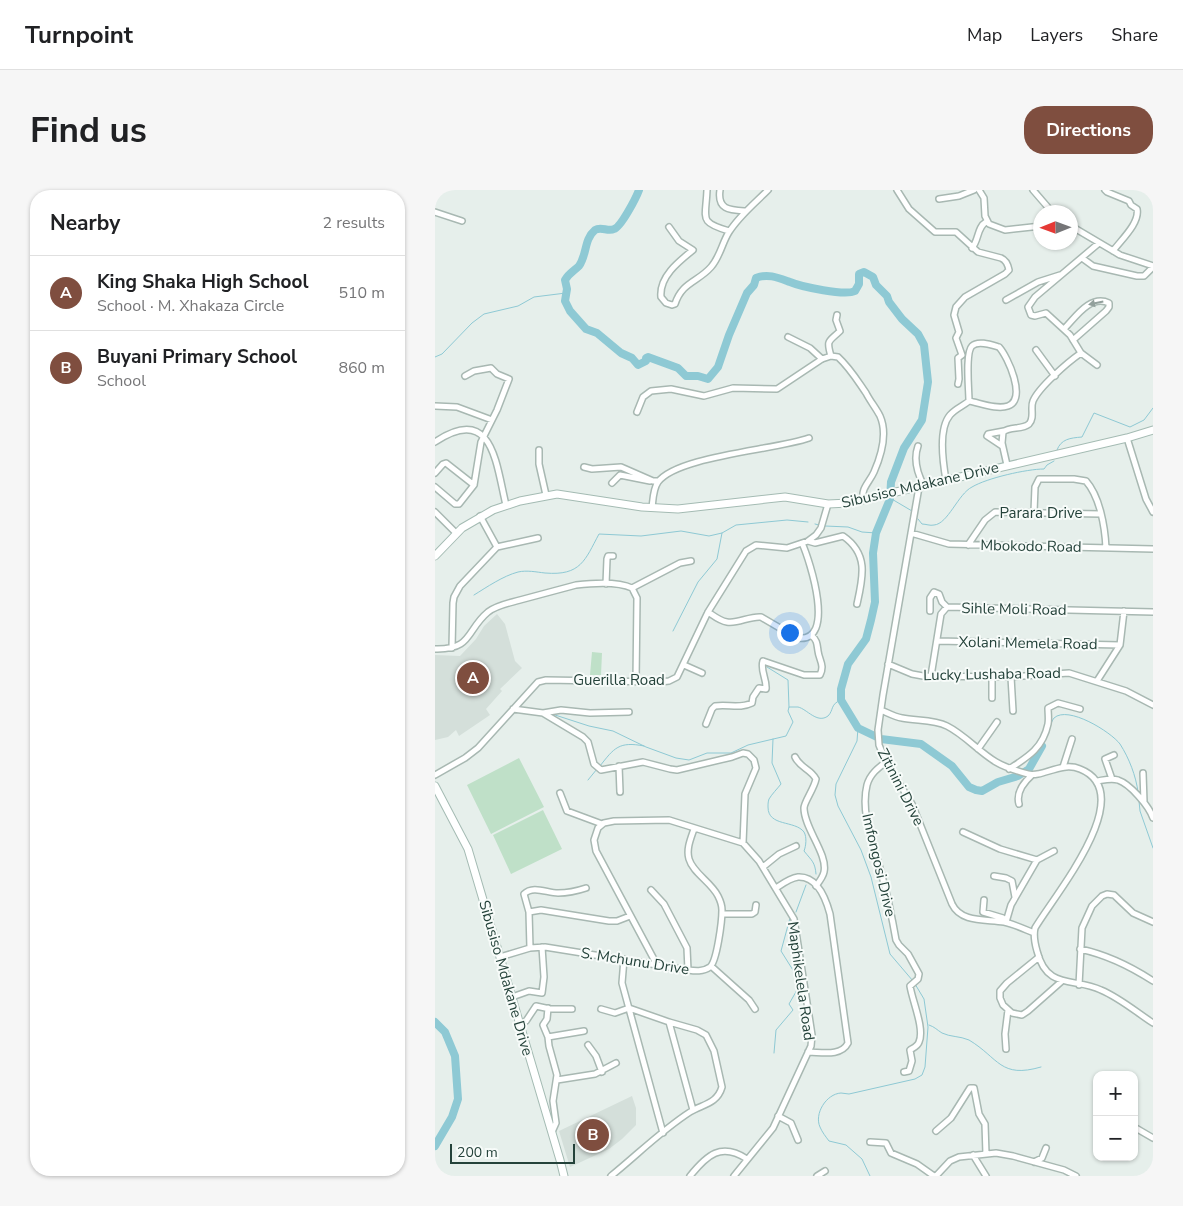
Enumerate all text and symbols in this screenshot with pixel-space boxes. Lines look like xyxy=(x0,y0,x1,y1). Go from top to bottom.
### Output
text: Turnpoint xyxy=(25,19,133,51)
text: Map xyxy=(967,23,1002,47)
text: Layers xyxy=(1030,23,1083,47)
text: Share xyxy=(1111,23,1158,47)
button: Directions xyxy=(1024,106,1153,154)
text: Find us xyxy=(30,107,147,154)
north arrow xyxy=(1033,205,1078,250)
text: Nearby xyxy=(50,209,120,237)
text: 2 results xyxy=(323,212,385,234)
text: King Shaka High School xyxy=(97,269,309,295)
text: A xyxy=(60,282,72,304)
text: 510 m xyxy=(338,282,385,304)
text: School · M. Xhakaza Circle xyxy=(97,295,284,317)
one-way arrow xyxy=(1088,299,1104,307)
text: Buyani Primary School xyxy=(97,344,297,370)
text: B xyxy=(60,357,72,379)
text: 860 m xyxy=(338,357,385,379)
text: School xyxy=(97,370,146,392)
street label: Sibusiso Mdakane Drive xyxy=(839,457,1001,513)
street label: Parara Drive xyxy=(999,503,1083,523)
street label: Mbokodo Road xyxy=(980,535,1082,557)
street label: Sihle Moli Road xyxy=(961,598,1067,620)
your location xyxy=(777,620,803,646)
street label: Xolani Memela Road xyxy=(958,632,1098,654)
pin: A xyxy=(457,659,489,697)
street label: Lucky Lushaba Road xyxy=(923,663,1061,685)
street label: Guerilla Road xyxy=(573,670,665,690)
street label: Zitinini Drive xyxy=(873,745,929,829)
street label: Imfongosi Drive xyxy=(857,811,901,919)
street label: Sibusiso Mdakane Drive xyxy=(474,898,538,1058)
street label: Maphikelela Road xyxy=(783,920,819,1042)
street label: S. Mchunu Drive xyxy=(579,943,691,979)
map controls xyxy=(1093,1071,1138,1161)
button: + xyxy=(1093,1071,1138,1116)
pin: B xyxy=(577,1116,609,1154)
button: − xyxy=(1093,1116,1138,1161)
scale bar xyxy=(450,1141,575,1164)
text: 200 m xyxy=(457,1143,498,1162)

